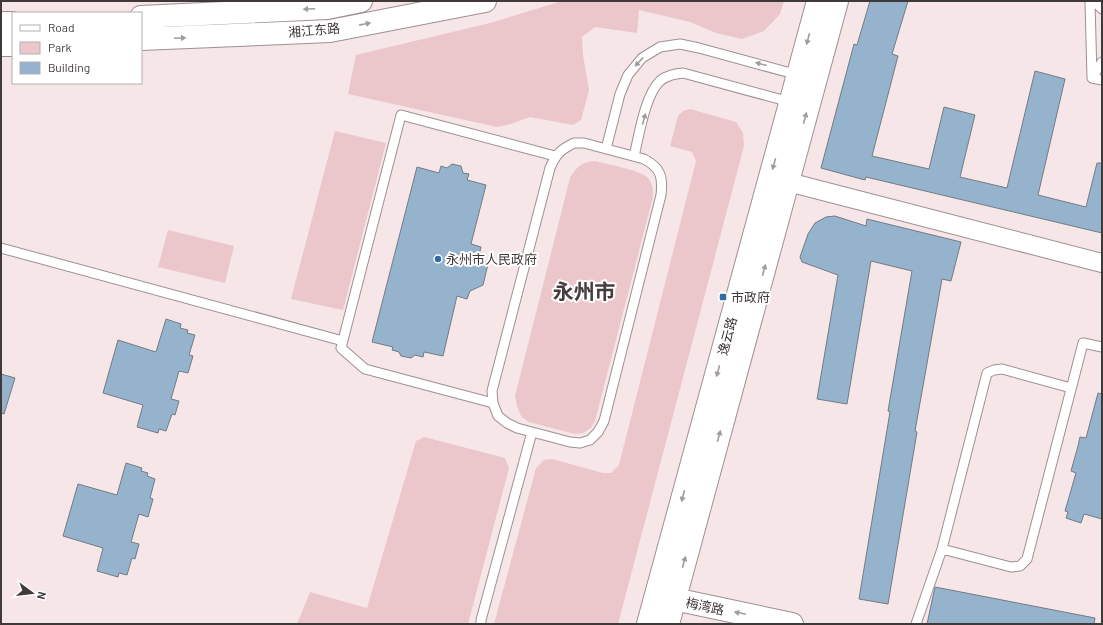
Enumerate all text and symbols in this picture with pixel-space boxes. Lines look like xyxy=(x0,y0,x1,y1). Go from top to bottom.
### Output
one-way arrow xyxy=(303,5,315,12)
legend xyxy=(12,12,142,84)
text: Road xyxy=(48,20,75,34)
street label: 湘江东路 xyxy=(287,20,341,40)
one-way arrow xyxy=(359,21,371,27)
one-way arrow xyxy=(805,33,811,45)
one-way arrow xyxy=(174,34,186,41)
text: Park xyxy=(48,40,72,54)
one-way arrow xyxy=(634,57,644,67)
text: Building xyxy=(48,60,90,74)
one-way arrow xyxy=(754,61,767,67)
one-way arrow xyxy=(641,112,647,125)
one-way arrow xyxy=(802,112,808,124)
one-way arrow xyxy=(771,158,777,170)
place label: 永州市人民政府 xyxy=(446,251,537,267)
marker: 永州市人民政府 xyxy=(433,254,443,264)
one-way arrow xyxy=(761,264,767,276)
district label: 永州市 xyxy=(553,278,616,303)
place label: 市政府 xyxy=(731,289,770,305)
marker: 市政府 xyxy=(718,292,728,302)
street label: 逸云路 xyxy=(714,315,740,357)
one-way arrow xyxy=(714,364,720,377)
one-way arrow xyxy=(716,430,722,443)
one-way arrow xyxy=(680,490,686,502)
one-way arrow xyxy=(682,555,688,568)
north arrow xyxy=(12,573,52,613)
text: N xyxy=(35,590,49,601)
street label: 梅湾路 xyxy=(684,594,726,618)
one-way arrow xyxy=(734,610,746,616)

